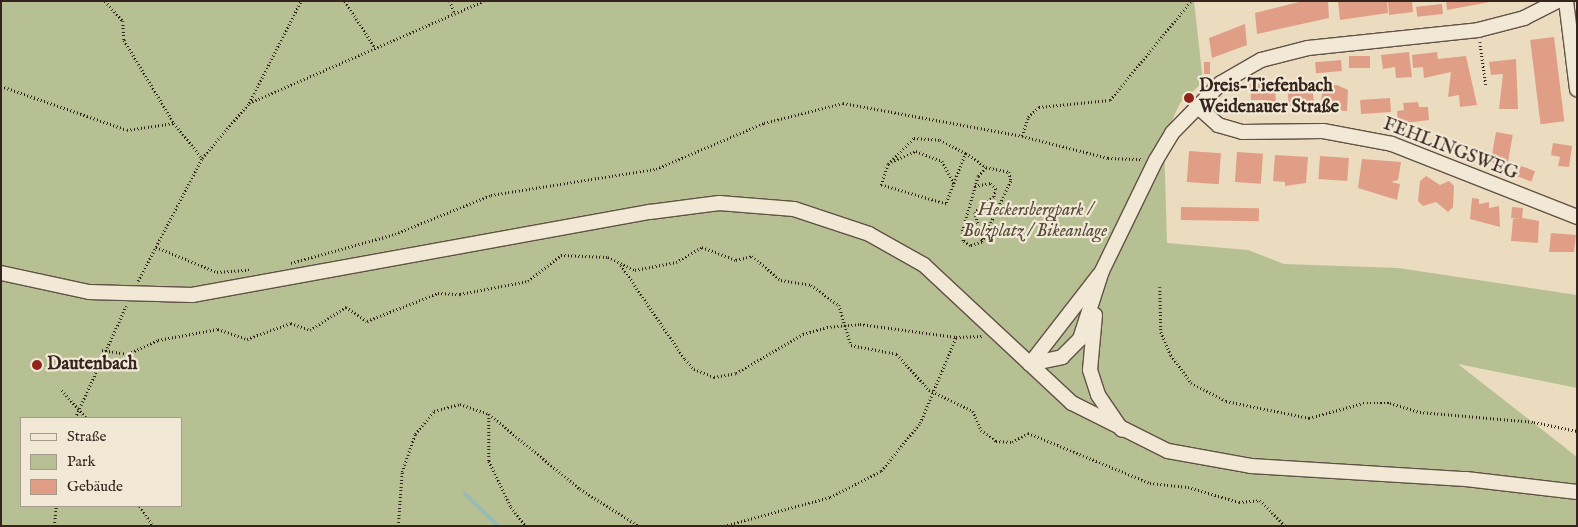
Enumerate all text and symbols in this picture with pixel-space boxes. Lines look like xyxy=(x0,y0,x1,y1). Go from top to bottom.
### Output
place label: Dreis-Tiefenbach Weidenauer Straße xyxy=(1199,77,1339,120)
marker: Dreis-Tiefenbach Weidenauer Straße xyxy=(1183,92,1195,104)
street label: FEHLINGSWEG xyxy=(1380,114,1520,186)
park label: Heckersbergpark / Bolzplatz / Bikeanlage xyxy=(963,201,1107,243)
place label: Dautenbach xyxy=(47,354,137,376)
marker: Dautenbach xyxy=(31,359,43,371)
legend xyxy=(20,417,182,507)
text: Straße xyxy=(67,427,106,446)
text: Park xyxy=(67,452,96,471)
text: Gebäude xyxy=(67,477,123,496)

